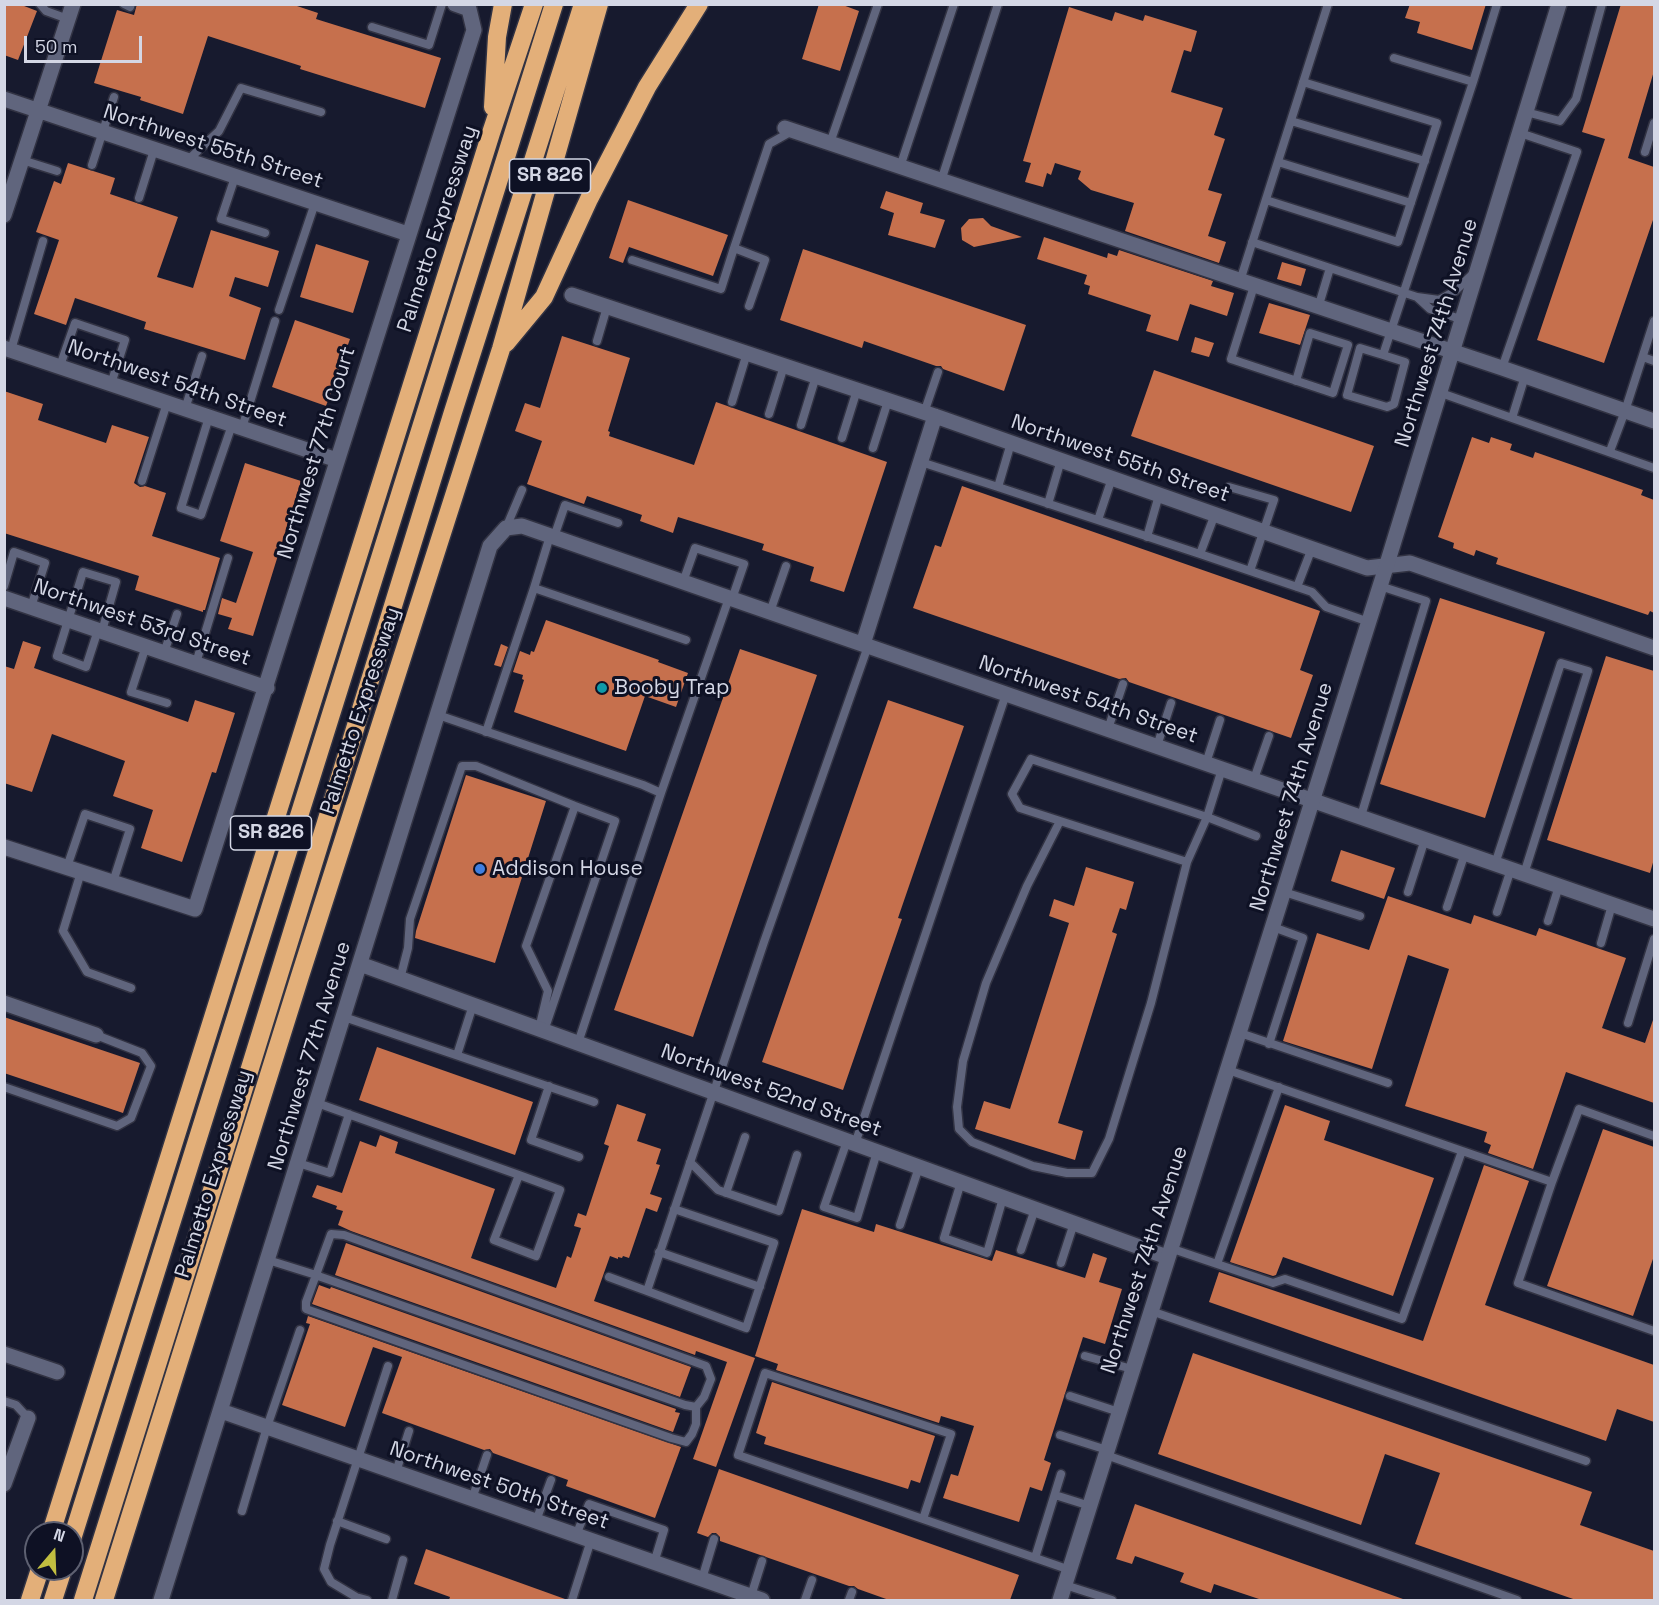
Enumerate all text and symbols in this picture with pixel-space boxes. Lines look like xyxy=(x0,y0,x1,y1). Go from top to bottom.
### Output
scale bar xyxy=(27,24,146,62)
text: 50 m xyxy=(35,35,77,58)
street label: Northwest 55th Street xyxy=(100,100,326,194)
street label: Palmetto Expressway xyxy=(393,122,483,336)
road number: SR 826 xyxy=(510,159,590,193)
street label: Northwest 74th Avenue xyxy=(1390,216,1484,450)
street label: Northwest 54th Street xyxy=(64,335,290,433)
street label: Northwest 77th Court xyxy=(273,344,361,562)
street label: Northwest 55th Street xyxy=(1007,410,1233,508)
street label: Northwest 53rd Street xyxy=(30,574,254,672)
street label: Palmetto Expressway xyxy=(316,604,406,818)
street label: Northwest 54th Street xyxy=(975,651,1201,749)
place label: Booby Trap xyxy=(614,675,730,701)
street label: Northwest 74th Avenue xyxy=(1245,680,1339,914)
marker: Booby Trap xyxy=(595,681,609,695)
road number: SR 826 xyxy=(230,816,312,850)
place label: Addison House xyxy=(492,856,643,882)
marker: Addison House xyxy=(473,862,487,876)
street label: Northwest 77th Avenue xyxy=(263,939,357,1173)
street label: Northwest 52nd Street xyxy=(657,1039,885,1143)
street label: Palmetto Expressway xyxy=(170,1067,258,1281)
street label: Northwest 74th Avenue xyxy=(1096,1143,1194,1377)
street label: Northwest 50th Street xyxy=(386,1437,612,1535)
north arrow xyxy=(24,1521,84,1581)
text: N xyxy=(51,1524,68,1547)

